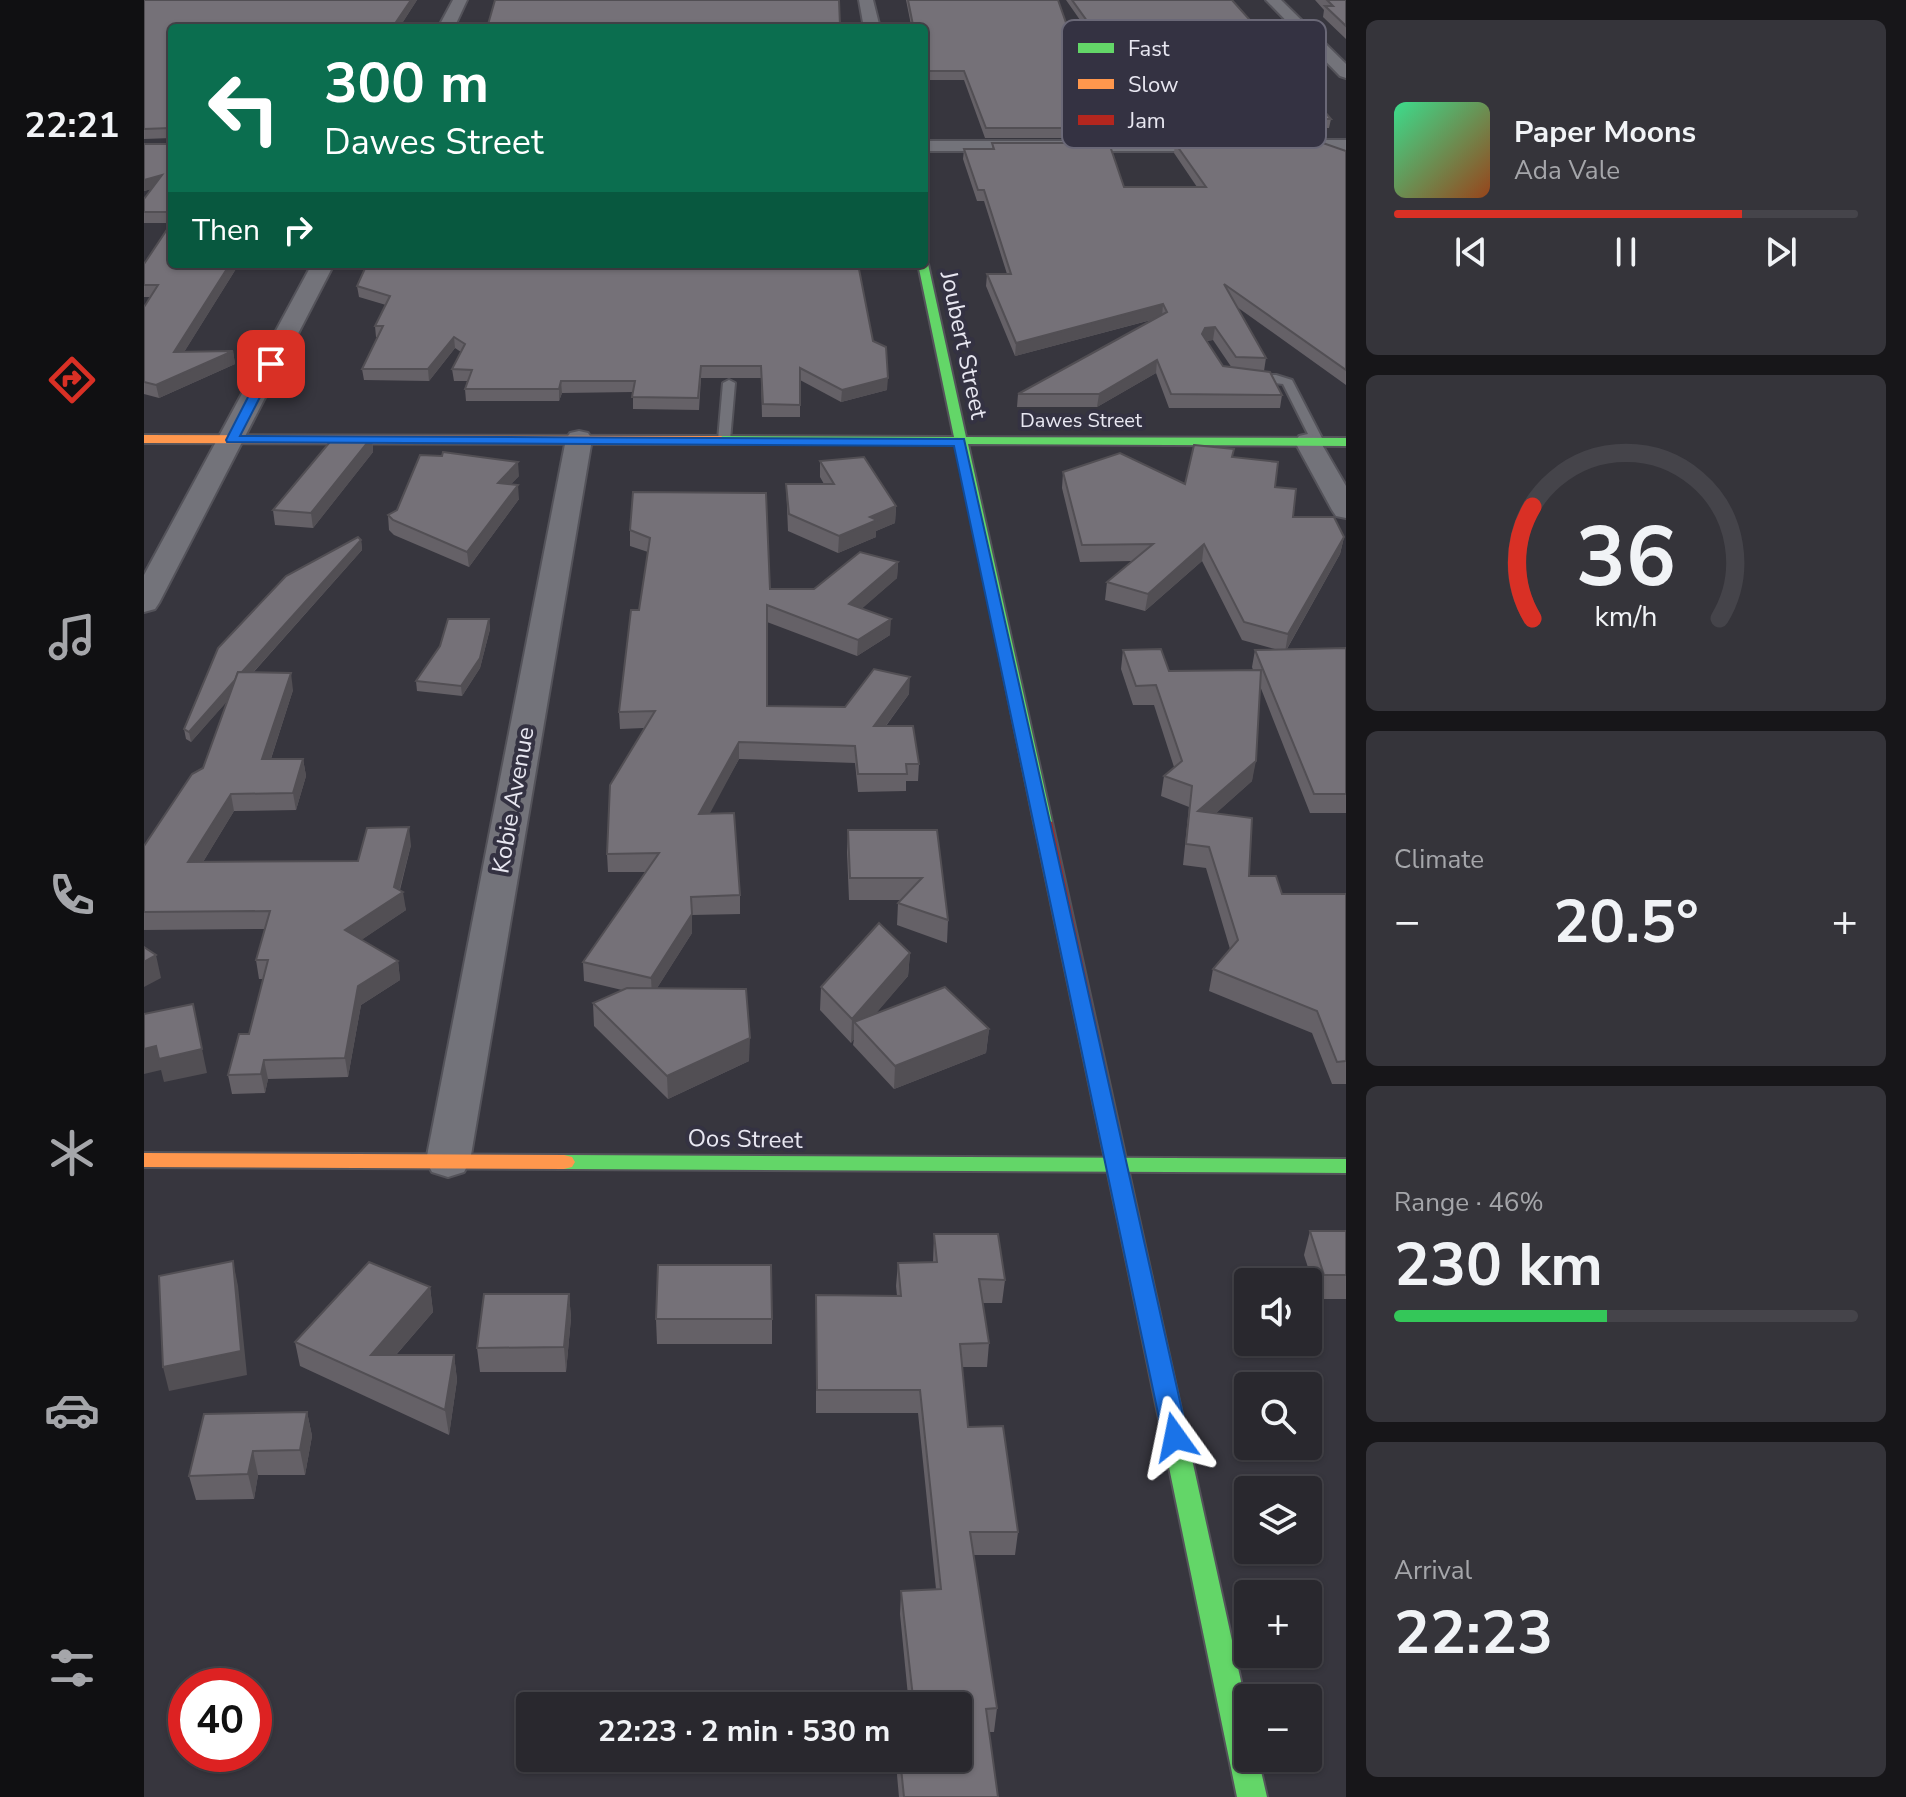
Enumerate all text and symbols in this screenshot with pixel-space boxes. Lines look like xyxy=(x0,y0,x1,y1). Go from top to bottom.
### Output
legend xyxy=(1062,20,1326,148)
text: Fast xyxy=(1128,34,1170,64)
text: 300 m xyxy=(324,45,489,122)
icon: left xyxy=(192,56,296,160)
text: Slow xyxy=(1128,70,1179,100)
text: 22:21 xyxy=(24,101,120,150)
text: Jam xyxy=(1127,106,1166,136)
text: Paper Moons xyxy=(1514,112,1696,153)
text: Dawes Street xyxy=(324,118,544,167)
text: Ada Vale xyxy=(1514,153,1620,188)
icon: right xyxy=(276,208,320,252)
text: Then xyxy=(192,210,260,251)
icon: previous xyxy=(1449,230,1493,274)
icon: pause xyxy=(1604,230,1648,274)
icon: next xyxy=(1759,230,1803,274)
street label: Joubert Street xyxy=(932,267,995,423)
pin xyxy=(237,330,305,398)
icon: arrive xyxy=(249,342,293,386)
icon: directions xyxy=(44,352,100,408)
street label: Dawes Street xyxy=(1020,407,1143,434)
text: 36 xyxy=(1576,501,1676,614)
text: km/h xyxy=(1595,597,1657,636)
icon: music xyxy=(44,609,100,665)
street label: Kobie Avenue xyxy=(484,724,542,876)
text: Climate xyxy=(1394,842,1484,877)
icon: phone xyxy=(44,867,100,923)
text: 20.5° xyxy=(1553,881,1699,963)
text: − xyxy=(1394,892,1420,952)
text: + xyxy=(1832,892,1858,952)
street label: Oos Street xyxy=(687,1122,803,1156)
icon: climate xyxy=(44,1125,100,1181)
text: Range · 46% xyxy=(1394,1185,1544,1220)
text: 230 km xyxy=(1394,1224,1603,1306)
map controls xyxy=(1234,1268,1322,1772)
button: sound xyxy=(1234,1268,1322,1356)
button: search xyxy=(1234,1372,1322,1460)
icon: car xyxy=(44,1382,100,1438)
position arrow xyxy=(1133,1395,1217,1479)
button: layers xyxy=(1234,1476,1322,1564)
text: Arrival xyxy=(1394,1553,1472,1588)
button: + xyxy=(1234,1580,1322,1668)
text: 22:23 xyxy=(1394,1592,1553,1674)
icon: filters xyxy=(44,1640,100,1696)
speed limit sign: 40 xyxy=(168,1668,272,1772)
button: − xyxy=(1234,1684,1322,1772)
text: 22:23 · 2 min · 530 m xyxy=(598,1711,890,1752)

